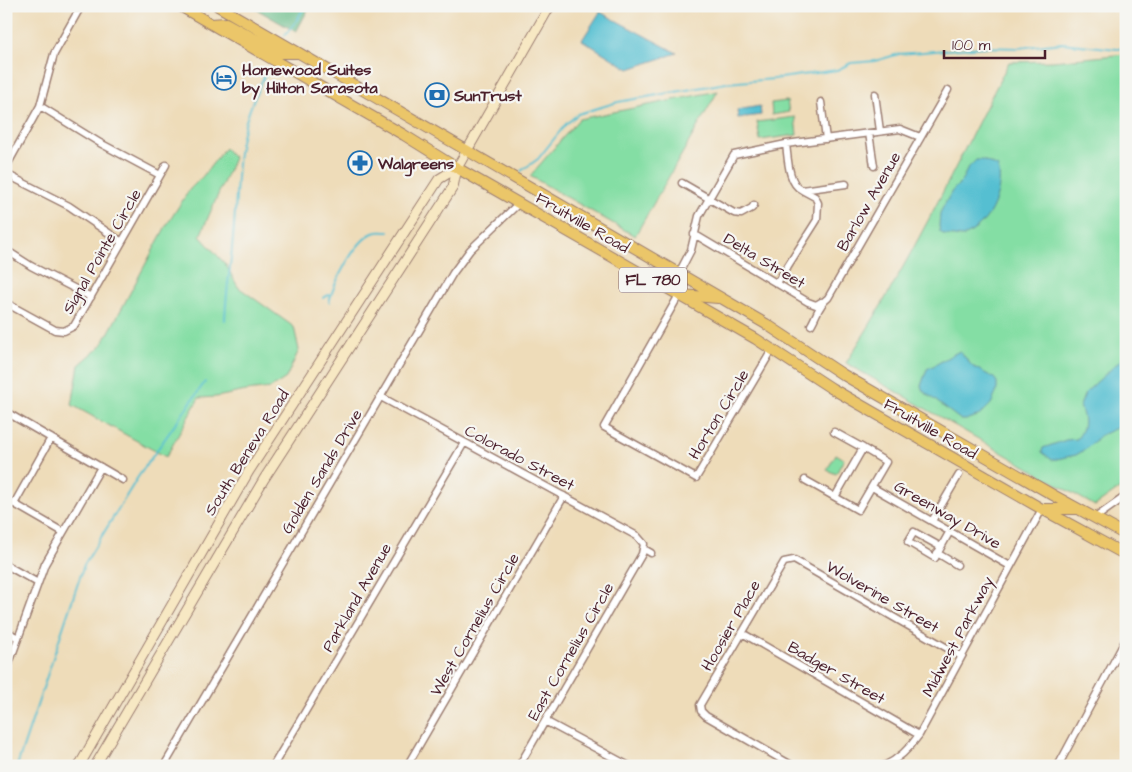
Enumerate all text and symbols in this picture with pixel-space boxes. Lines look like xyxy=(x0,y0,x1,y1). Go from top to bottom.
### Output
scale bar xyxy=(944,28,1046,60)
text: 100 m xyxy=(952,35,991,56)
place label: Homewood Suites by Hilton Sarasota xyxy=(242,59,379,100)
hotel icon: Homewood Suites by Hilton Sarasota xyxy=(211,65,237,91)
bank icon: SunTrust xyxy=(424,82,450,108)
place label: SunTrust xyxy=(453,85,522,107)
street label: Barlow Avenue xyxy=(832,148,906,255)
pharmacy icon: Walgreens xyxy=(347,150,373,176)
place label: Walgreens xyxy=(377,153,454,177)
street label: Signal Pointe Circle xyxy=(57,185,148,319)
street label: Fruitville Road xyxy=(532,187,633,259)
street label: Delta Street xyxy=(719,228,810,294)
road number: FL 780 xyxy=(619,268,687,292)
street label: Horton Circle xyxy=(683,365,755,464)
street label: South Beneva Road xyxy=(199,385,294,520)
street label: Fruitville Road xyxy=(880,393,981,465)
street label: Golden Sands Drive xyxy=(276,405,368,538)
street label: Colorado Street xyxy=(461,420,579,496)
street label: Greenway Drive xyxy=(890,475,1005,555)
street label: Parkland Avenue xyxy=(317,539,397,656)
street label: West Cornelius Circle xyxy=(425,549,525,700)
street label: Wolverine Street xyxy=(822,556,944,638)
street label: Midwest Parkway xyxy=(917,572,1000,701)
street label: Hoosier Place xyxy=(696,576,766,675)
street label: East Cornelius Circle xyxy=(522,578,619,724)
street label: Badger Street xyxy=(783,636,890,711)

